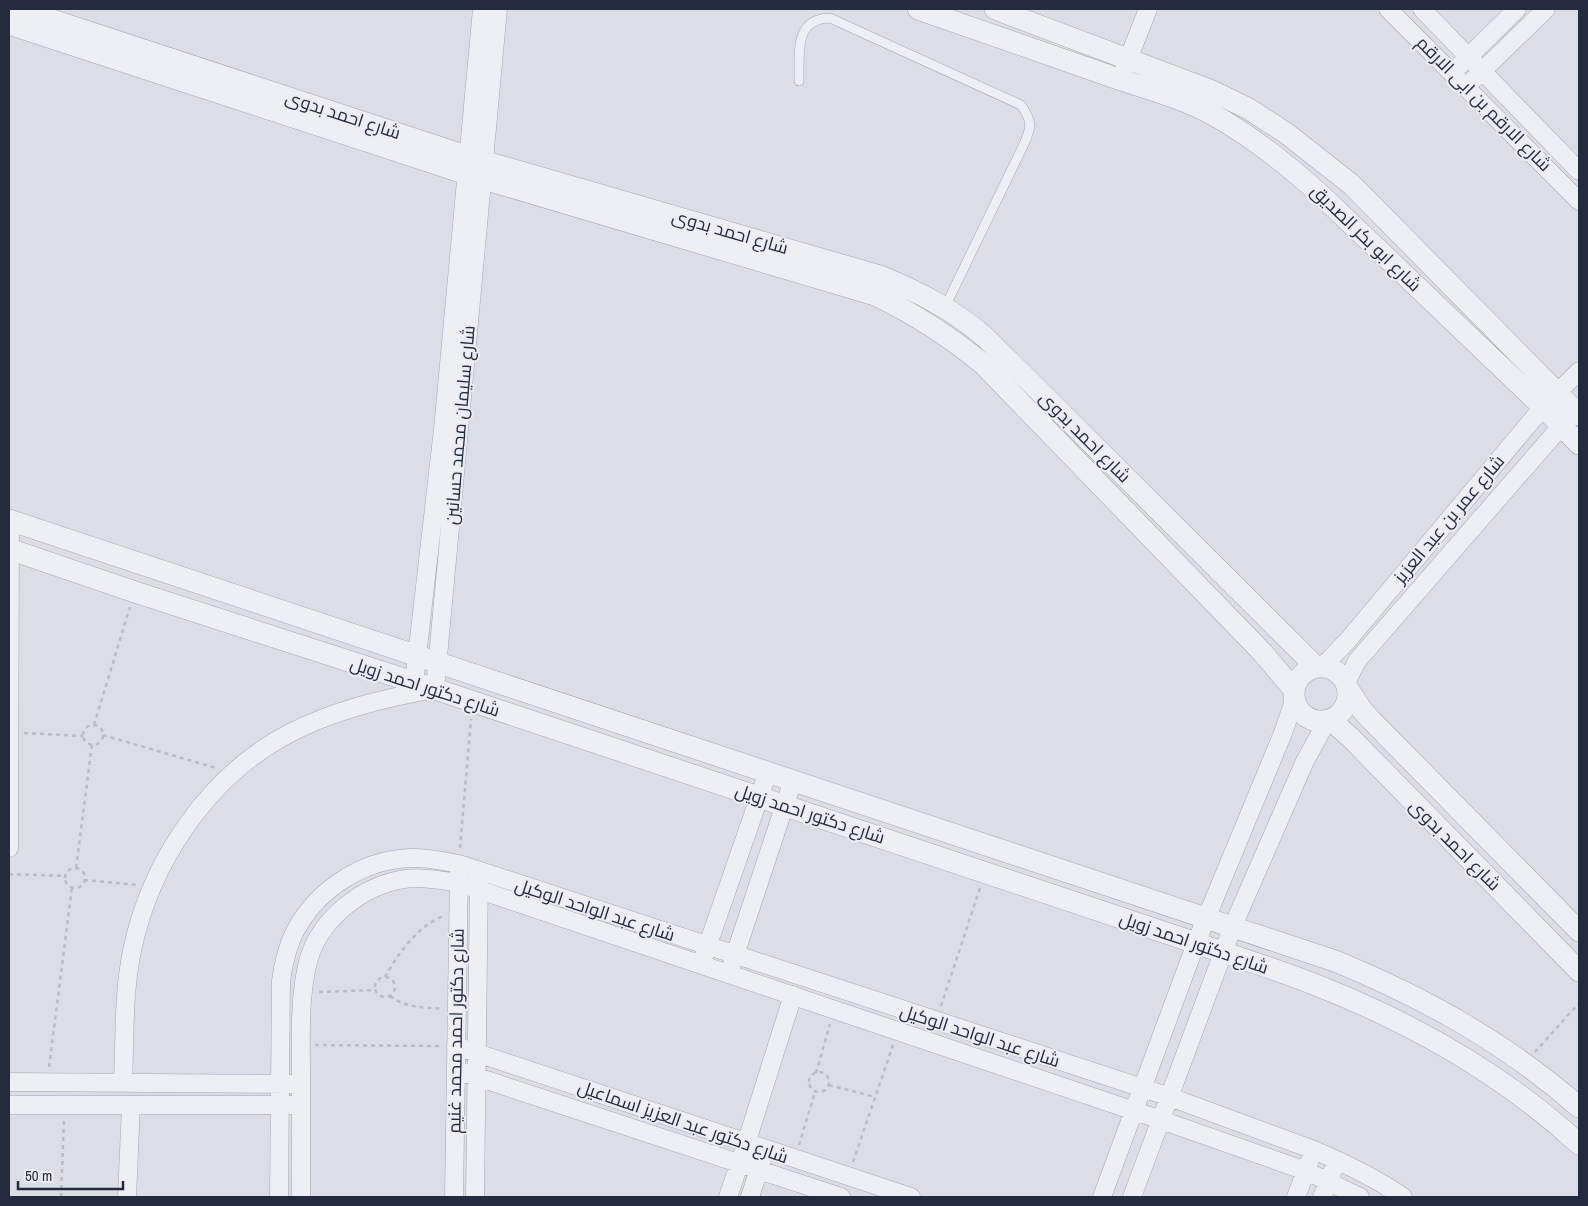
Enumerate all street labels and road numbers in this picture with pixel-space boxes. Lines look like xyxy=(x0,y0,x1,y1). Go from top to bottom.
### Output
street label: شارع الارقم بن ابى الارقم xyxy=(1411,30,1558,177)
street label: شارع احمد بدوى xyxy=(282,84,404,145)
street label: شارع ابو بكر الصديق xyxy=(1306,178,1427,297)
street label: شارع احمد بدوى xyxy=(669,203,791,260)
street label: شارع سليمان محمد حسانين xyxy=(438,324,481,526)
street label: شارع احمد بدوى xyxy=(1034,385,1137,488)
street label: شارع عمر بن عبد العزيز xyxy=(1387,449,1510,589)
street label: شارع دكتور احمد زويل xyxy=(347,651,503,723)
street label: شارع دكتور احمد زويل xyxy=(732,778,888,850)
street label: شارع احمد بدوى xyxy=(1404,793,1507,896)
street label: شارع عبد الواحد الوكيل xyxy=(512,872,678,947)
street label: شارع دكتور احمد زويل xyxy=(1116,905,1272,980)
street label: شارع دكتور احمد محمد غنيم xyxy=(441,928,470,1134)
street label: شارع عبد الواحد الوكيل xyxy=(897,998,1063,1073)
street label: شارع دكتور عبد العزيز اسماعيل xyxy=(574,1074,792,1169)

